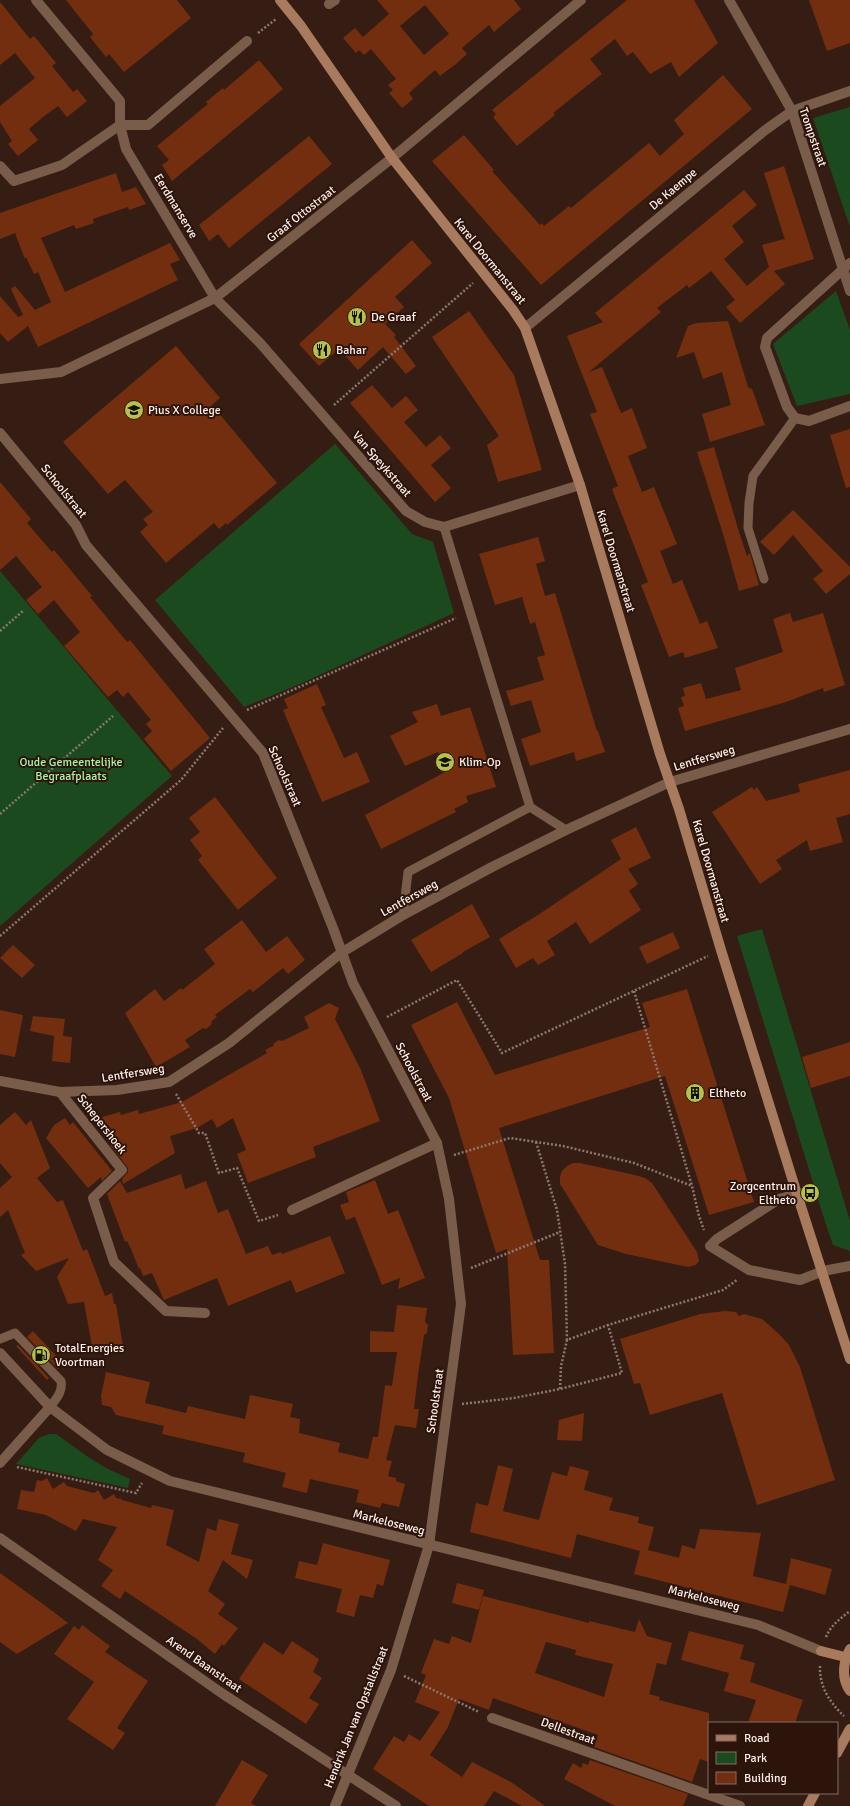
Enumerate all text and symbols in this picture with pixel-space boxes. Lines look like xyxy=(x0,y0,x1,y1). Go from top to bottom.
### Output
street label: Trompstraat xyxy=(795,106,830,169)
street label: De Kaempe xyxy=(646,165,700,214)
street label: Eerdmanserve xyxy=(150,171,201,241)
street label: Graaf Ottostraat xyxy=(264,183,339,246)
street label: Karel Doormanstraat xyxy=(450,215,529,307)
restaurant icon: De Graaf xyxy=(346,306,368,328)
place label: De Graaf xyxy=(371,310,417,325)
restaurant icon: Bahar xyxy=(311,339,333,361)
place label: Bahar xyxy=(336,343,367,358)
school or university icon: Pius X College xyxy=(123,399,145,421)
place label: Pius X College xyxy=(148,403,221,418)
street label: Van Speykstraat xyxy=(349,428,414,500)
street label: Schoolstraat xyxy=(37,461,90,521)
street label: Karel Doormanstraat xyxy=(593,508,638,614)
street label: Lentfersweg xyxy=(672,742,737,775)
street label: Schoolstraat xyxy=(264,744,305,809)
school or university icon: Klim-Op xyxy=(434,751,456,773)
park label: Oude Gemeentelijke Begraafplaats xyxy=(19,755,123,784)
place label: Klim-Op xyxy=(459,755,501,770)
street label: Karel Doormanstraat xyxy=(689,818,732,924)
street label: Lentfersweg xyxy=(378,877,441,920)
street label: Schoolstraat xyxy=(392,1040,435,1104)
street label: Lentfersweg xyxy=(101,1061,166,1086)
building icon: Eltheto xyxy=(684,1082,706,1104)
place label: Eltheto xyxy=(709,1086,746,1101)
street label: Schepershoek xyxy=(74,1091,130,1157)
place label: Zorgcentrum Eltheto xyxy=(730,1179,796,1208)
bus stop icon: Zorgcentrum Eltheto xyxy=(799,1182,821,1204)
place label: TotalEnergies Voortman xyxy=(55,1341,124,1370)
fuel station icon: TotalEnergies Voortman xyxy=(30,1344,52,1366)
street label: Schoolstraat xyxy=(424,1368,447,1434)
street label: Markeloseweg xyxy=(351,1506,426,1539)
street label: Markeloseweg xyxy=(666,1582,741,1615)
street label: Arend Baanstraat xyxy=(163,1633,244,1696)
street label: Hendrik Jan van Opstallstraat xyxy=(321,1644,392,1790)
street label: Dellestraat xyxy=(539,1715,597,1748)
legend xyxy=(708,1722,838,1794)
text: Road xyxy=(744,1731,770,1746)
text: Park xyxy=(744,1751,767,1766)
text: Building xyxy=(744,1771,787,1786)

